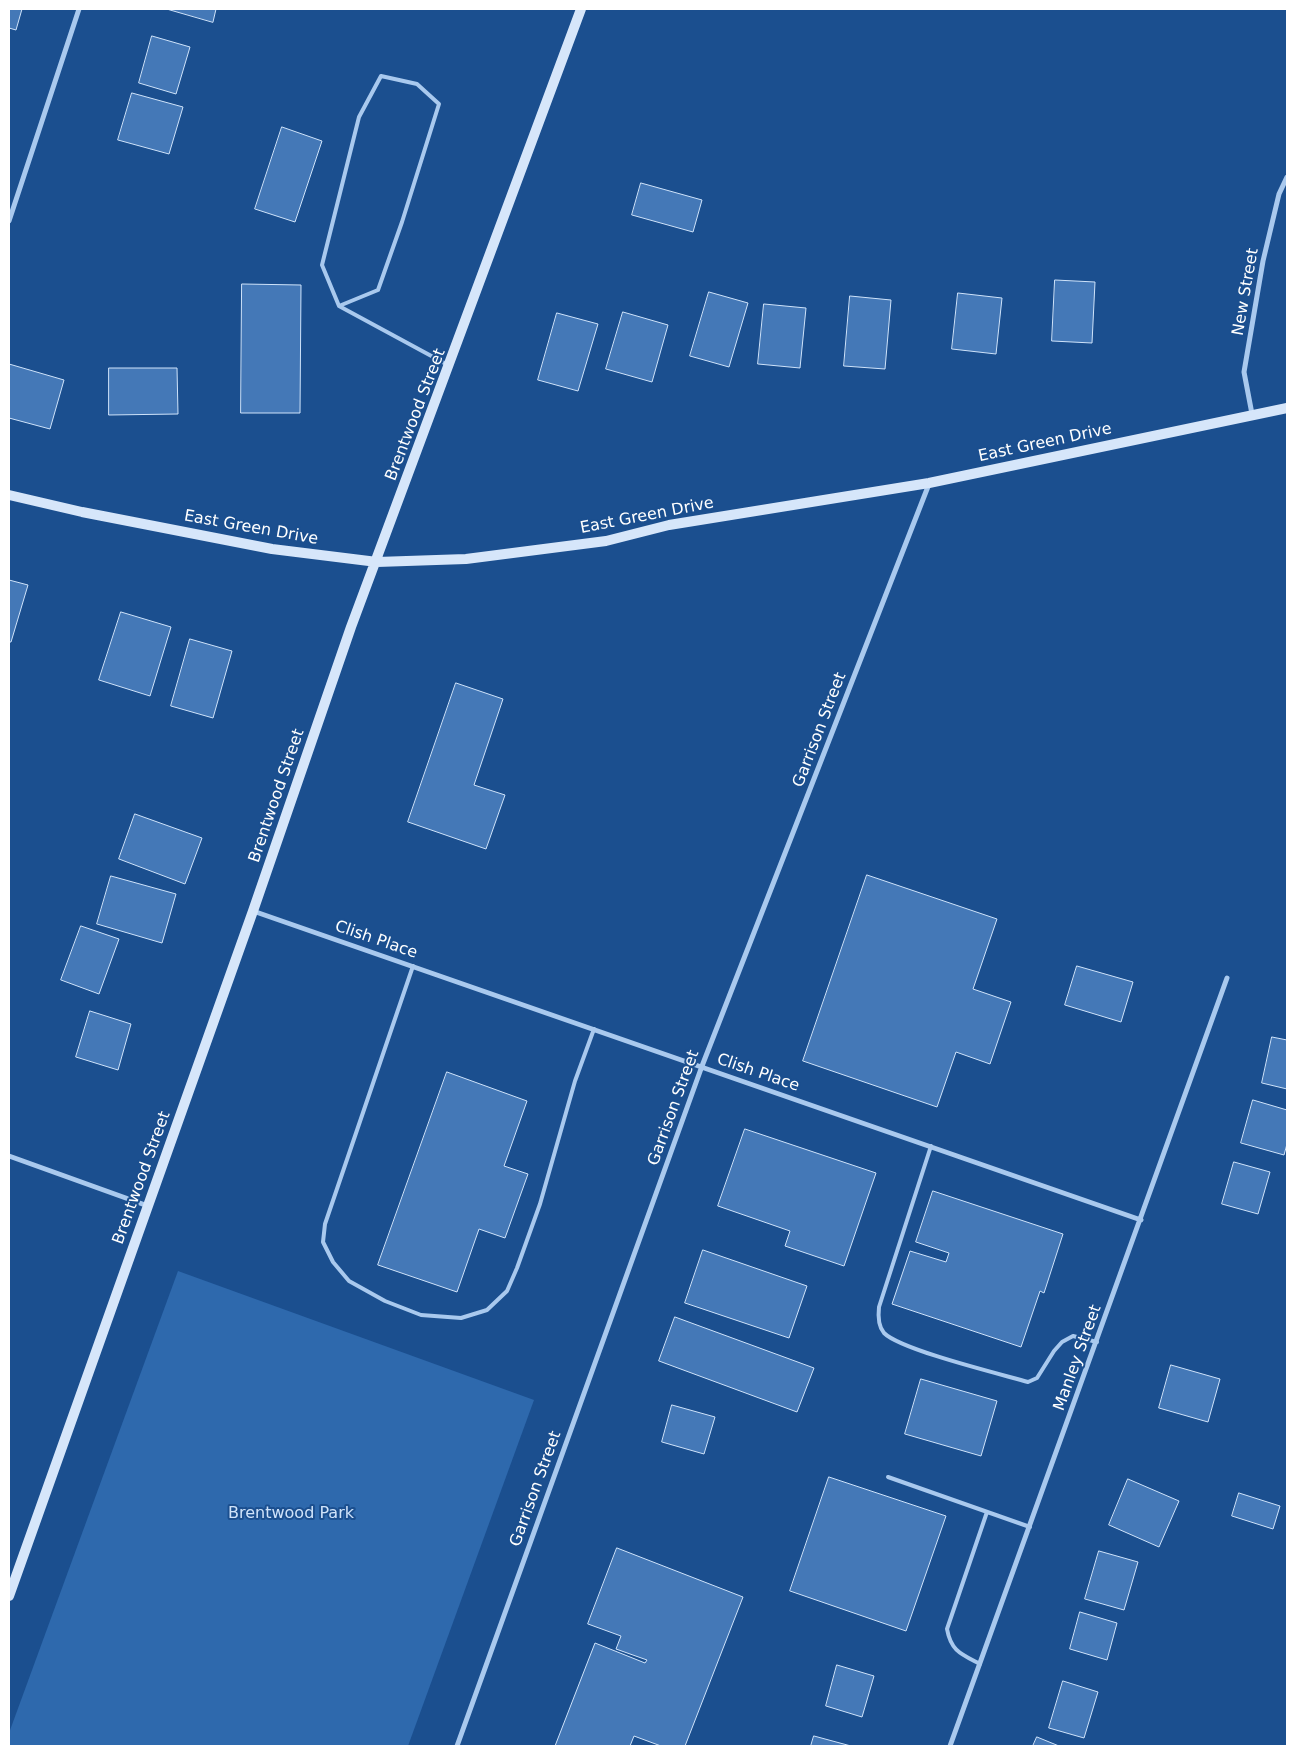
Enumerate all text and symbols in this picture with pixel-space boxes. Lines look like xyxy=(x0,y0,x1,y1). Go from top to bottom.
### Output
street label: New Street xyxy=(1229,247,1263,337)
street label: Brentwood Street xyxy=(382,346,450,484)
street label: East Green Drive xyxy=(977,419,1113,467)
street label: East Green Drive xyxy=(579,494,715,538)
street label: East Green Drive xyxy=(182,507,320,549)
street label: Garrison Street xyxy=(789,670,851,790)
street label: Brentwood Street xyxy=(245,727,309,865)
street label: Clish Place xyxy=(332,917,420,963)
street label: Garrison Street xyxy=(644,1048,704,1168)
street label: Clish Place xyxy=(714,1050,802,1096)
street label: Brentwood Street xyxy=(109,1109,175,1247)
street label: Manley Street xyxy=(1050,1302,1106,1414)
street label: Garrison Street xyxy=(506,1429,566,1549)
park label: Brentwood Park xyxy=(228,1504,354,1524)

